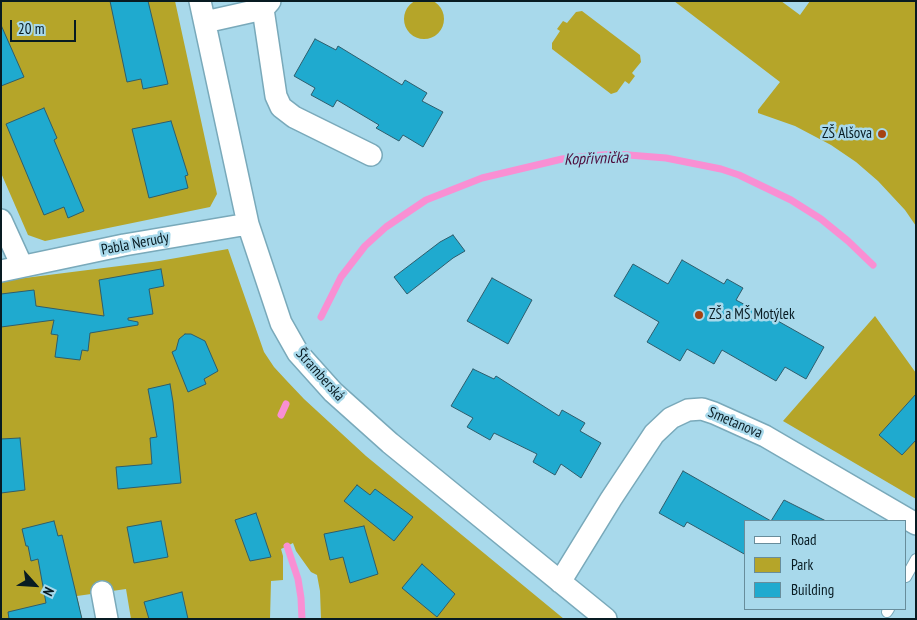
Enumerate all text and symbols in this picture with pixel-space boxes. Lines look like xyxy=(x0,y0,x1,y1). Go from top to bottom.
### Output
scale bar xyxy=(12,10,79,42)
text: 20 m xyxy=(18,19,44,38)
place label: ZŠ Alšova xyxy=(822,125,872,143)
marker: ZŠ Alšova xyxy=(876,128,888,140)
water label: Kopřivnička xyxy=(564,148,628,170)
street label: Pabla Nerudy xyxy=(100,229,170,259)
place label: ZŠ a MŠ Motýlek xyxy=(709,306,795,324)
marker: ZŠ a MŠ Motýlek xyxy=(693,309,705,321)
street label: Štramberská xyxy=(292,345,348,405)
street label: Smetanova xyxy=(705,404,765,442)
legend xyxy=(744,520,907,610)
text: Road xyxy=(791,530,817,549)
text: Park xyxy=(791,555,813,574)
north arrow xyxy=(10,560,60,610)
text: Building xyxy=(791,580,834,599)
text: N xyxy=(39,584,58,599)

